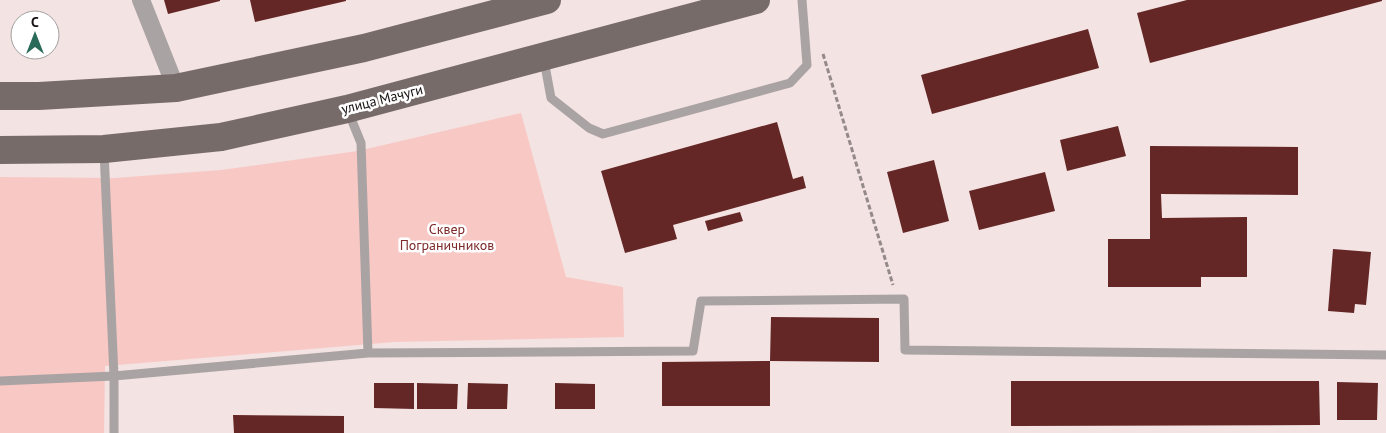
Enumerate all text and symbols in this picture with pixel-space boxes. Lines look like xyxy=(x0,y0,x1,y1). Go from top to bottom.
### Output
north arrow xyxy=(10,10,60,60)
text: С xyxy=(31,13,39,31)
street label: улица Мачуги xyxy=(339,80,425,118)
park label: Сквер Пограничников xyxy=(400,220,494,254)

